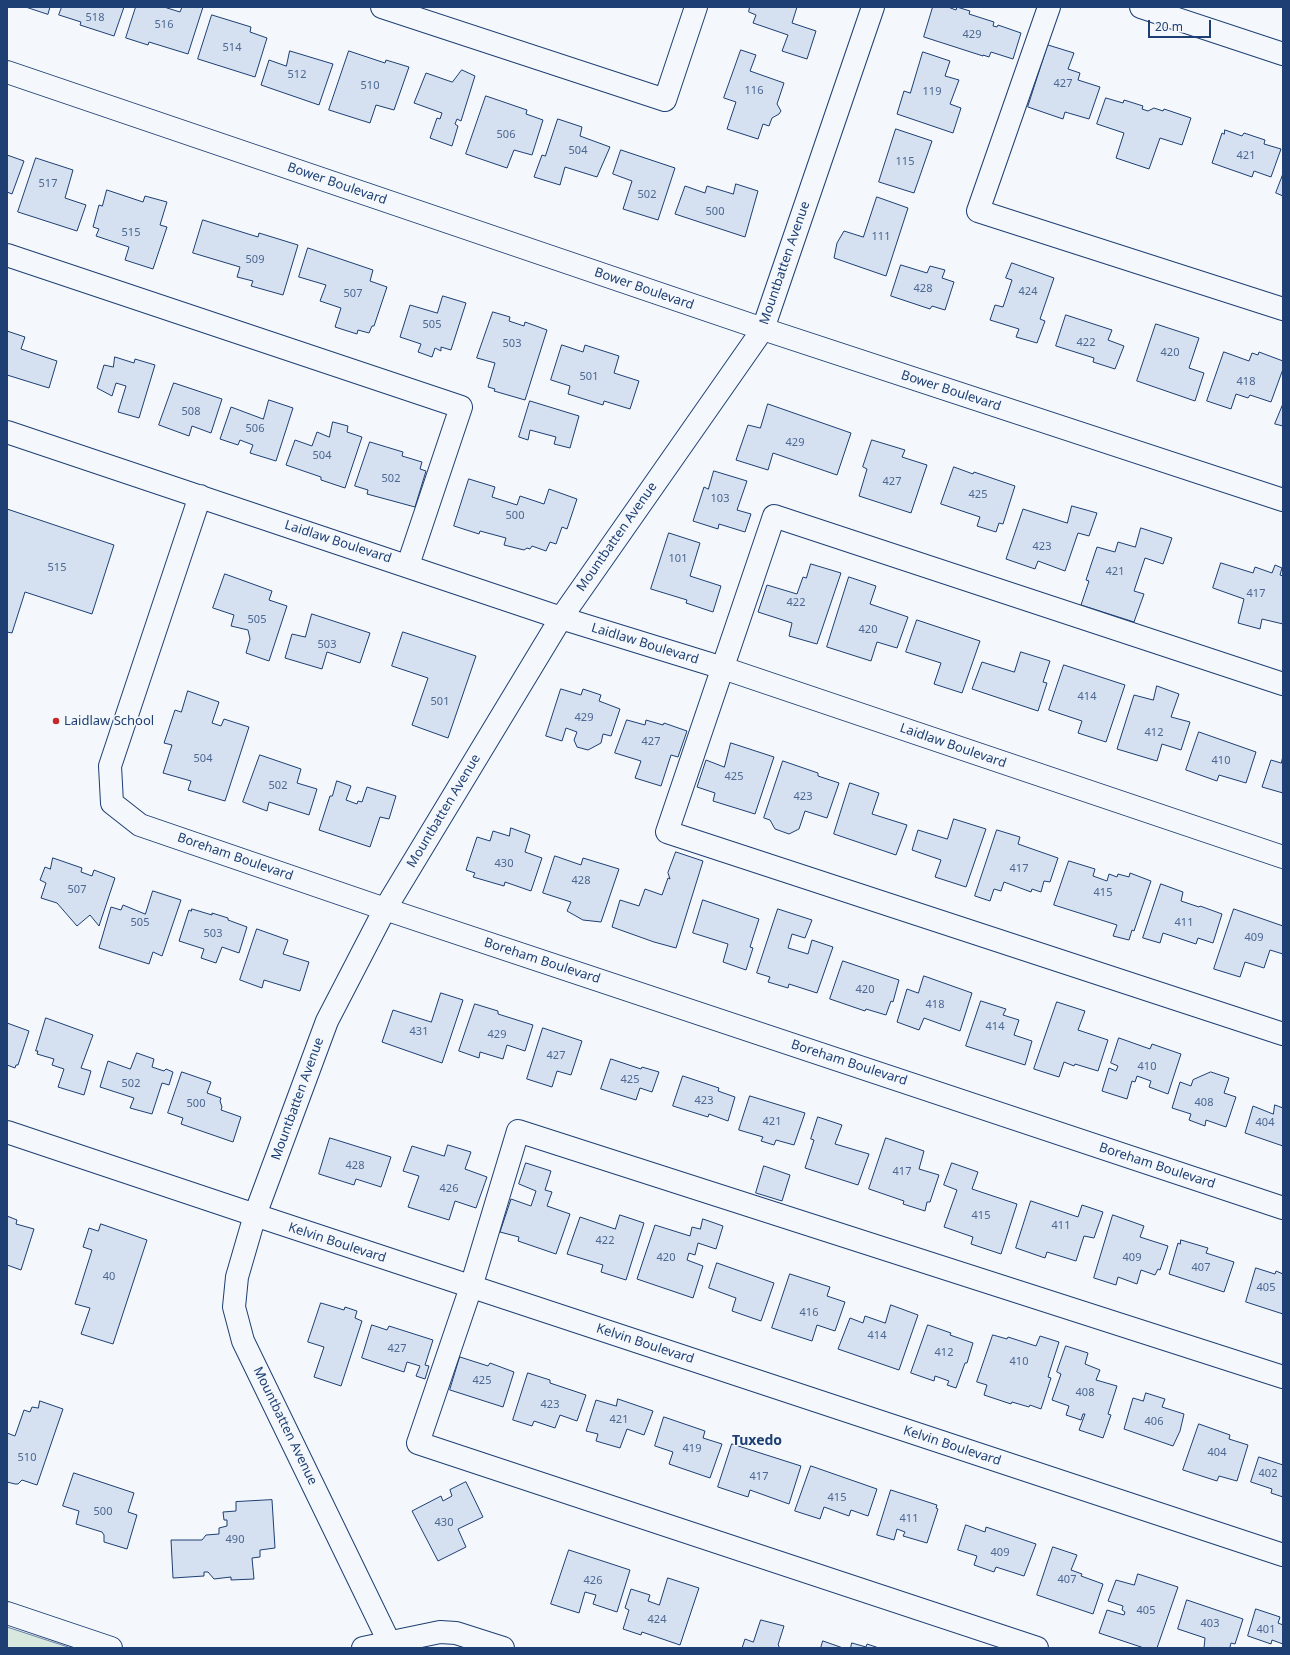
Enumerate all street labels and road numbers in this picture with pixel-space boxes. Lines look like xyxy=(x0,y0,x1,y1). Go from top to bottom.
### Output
street label: Bower Boulevard xyxy=(285,160,389,208)
street label: Mountbatten Avenue xyxy=(757,199,813,327)
street label: Bower Boulevard xyxy=(592,265,696,313)
street label: Bower Boulevard xyxy=(899,367,1003,415)
street label: Mountbatten Avenue xyxy=(573,479,661,595)
street label: Laidlaw Boulevard xyxy=(283,517,393,567)
street label: Laidlaw Boulevard xyxy=(589,620,701,668)
street label: Laidlaw Boulevard xyxy=(898,720,1008,772)
street label: Mountbatten Avenue xyxy=(404,751,484,871)
street label: Boreham Boulevard xyxy=(175,830,295,884)
street label: Boreham Boulevard xyxy=(482,935,602,987)
street label: Mountbatten Avenue xyxy=(269,1035,327,1163)
street label: Boreham Boulevard xyxy=(789,1037,909,1089)
street label: Boreham Boulevard xyxy=(1097,1140,1217,1192)
street label: Kelvin Boulevard xyxy=(286,1220,388,1266)
street label: Kelvin Boulevard xyxy=(594,1321,696,1367)
street label: Mountbatten Avenue xyxy=(250,1364,320,1488)
street label: Kelvin Boulevard xyxy=(901,1423,1003,1469)

